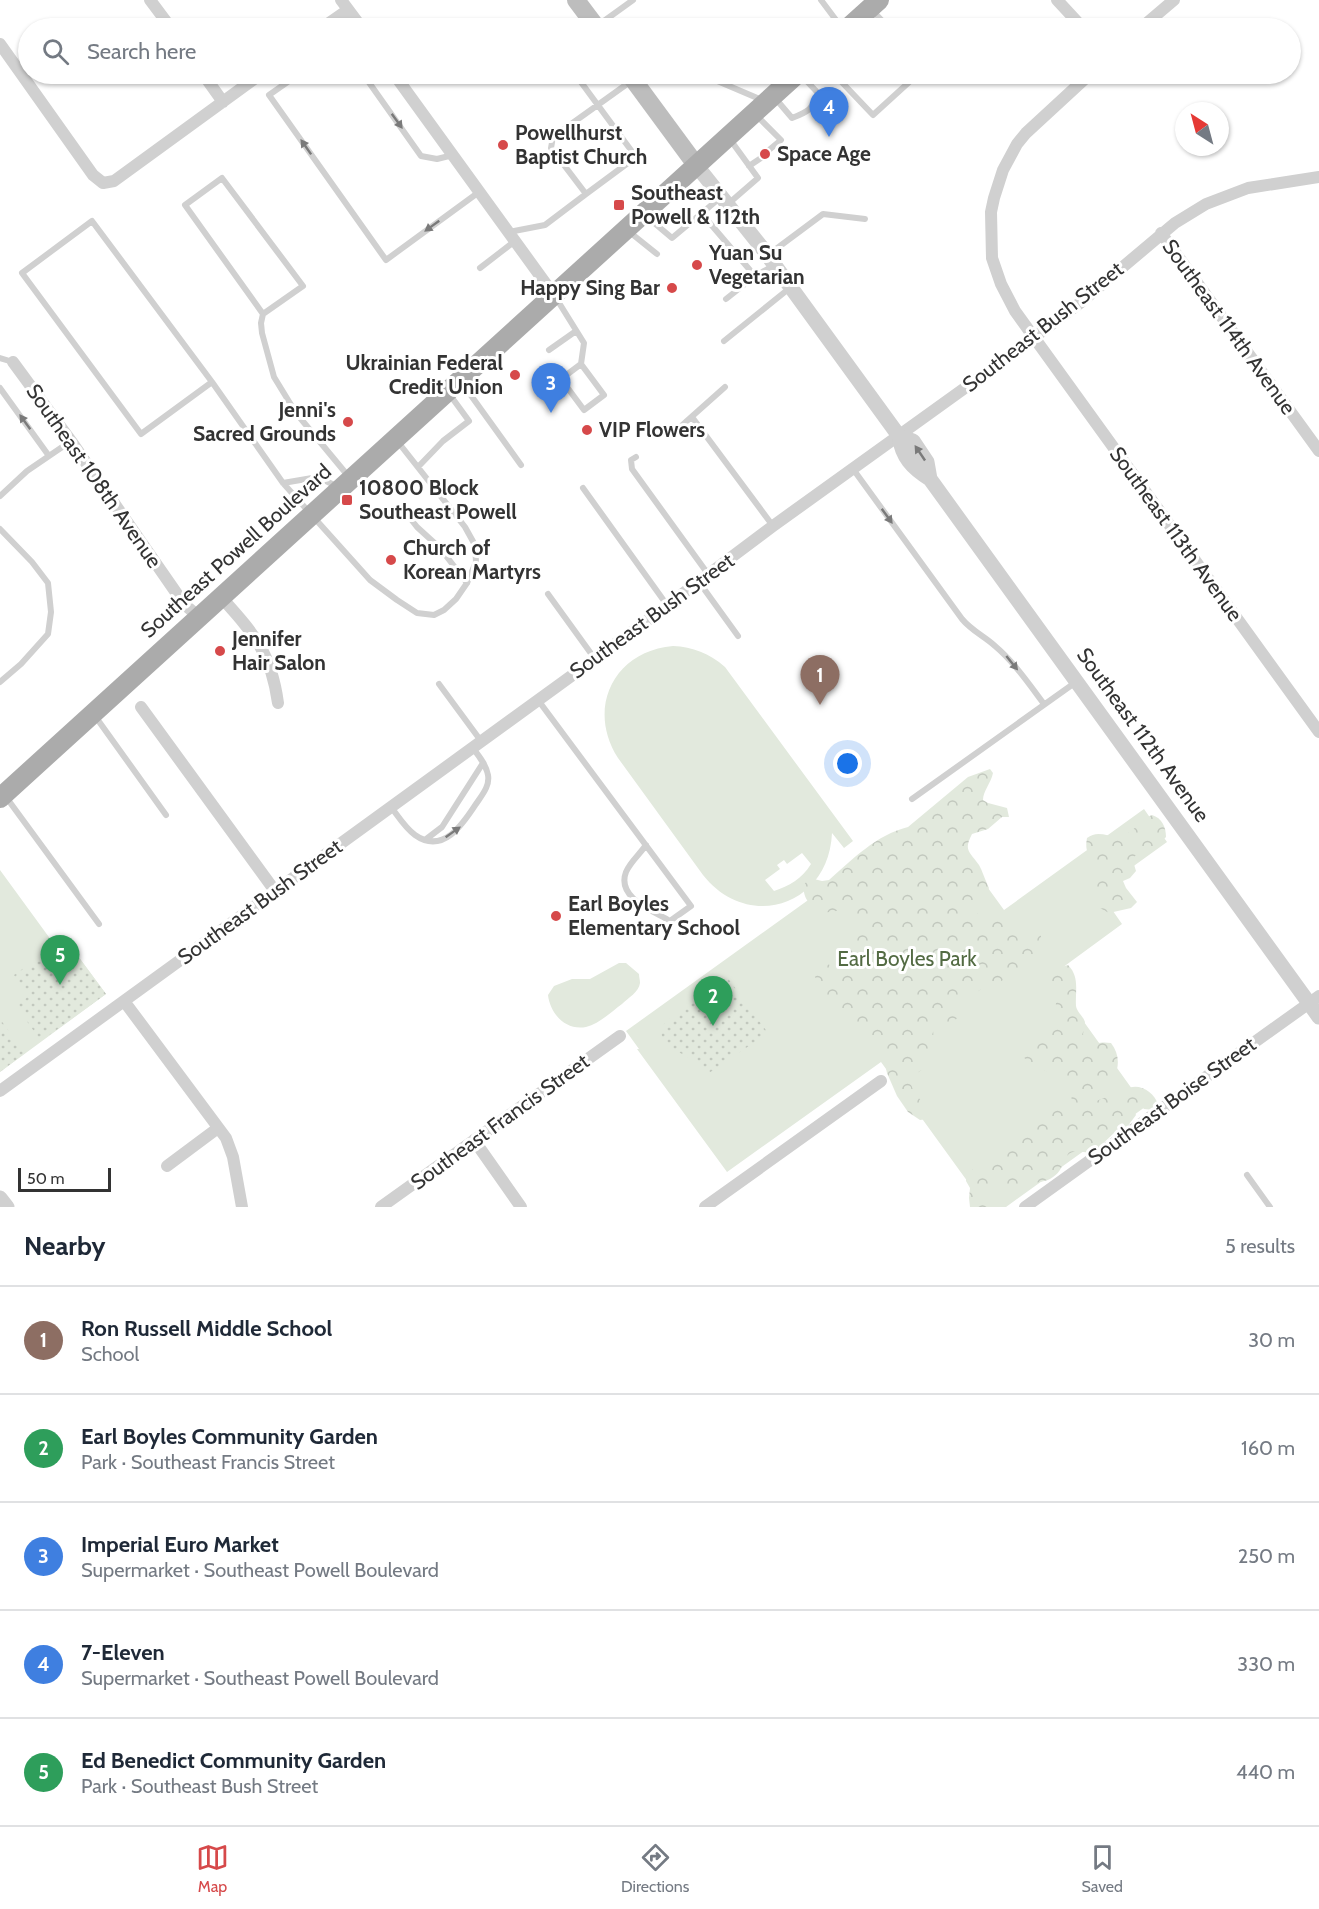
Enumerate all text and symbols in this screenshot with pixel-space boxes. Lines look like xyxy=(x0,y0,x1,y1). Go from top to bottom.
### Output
search box xyxy=(18,18,1301,84)
icon: search xyxy=(39,35,72,68)
text: Search here xyxy=(87,38,196,65)
pin: 4 xyxy=(810,88,848,137)
north arrow xyxy=(1175,102,1229,156)
one-way arrow xyxy=(391,113,403,129)
place label: Powellhurst Baptist Church xyxy=(515,120,647,169)
marker: Powellhurst Baptist Church xyxy=(496,138,510,152)
one-way arrow xyxy=(300,140,312,156)
place label: Space Age xyxy=(777,141,871,166)
marker: Space Age xyxy=(758,147,772,161)
place label: Southeast Powell & 112th xyxy=(631,180,760,229)
marker: Southeast Powell & 112th xyxy=(612,198,626,212)
one-way arrow xyxy=(425,220,441,232)
street label: Southeast 114th Avenue xyxy=(1158,234,1301,419)
place label: Yuan Su Vegetarian xyxy=(708,240,805,289)
street label: Southeast Bush Street xyxy=(957,256,1128,397)
marker: Yuan Su Vegetarian xyxy=(690,258,704,272)
place label: Happy Sing Bar xyxy=(520,275,660,300)
marker: Happy Sing Bar xyxy=(665,281,679,295)
place label: Ukrainian Federal Credit Union xyxy=(346,350,503,399)
pin: 3 xyxy=(532,364,570,413)
marker: Ukrainian Federal Credit Union xyxy=(508,368,522,382)
street label: Southeast 108th Avenue xyxy=(21,379,167,573)
place label: Jenni's Sacred Grounds xyxy=(193,397,336,446)
one-way arrow xyxy=(19,415,31,431)
marker: Jenni's Sacred Grounds xyxy=(341,415,355,429)
place label: VIP Flowers xyxy=(599,417,705,442)
marker: VIP Flowers xyxy=(580,423,594,437)
street label: Southeast 113th Avenue xyxy=(1105,442,1248,626)
one-way arrow xyxy=(915,444,926,461)
street label: Southeast Powell Boulevard xyxy=(135,459,336,643)
place label: 10800 Block Southeast Powell xyxy=(359,475,517,524)
marker: 10800 Block Southeast Powell xyxy=(340,493,354,507)
one-way arrow xyxy=(881,507,893,523)
place label: Church of Korean Martyrs xyxy=(403,535,541,584)
street label: Southeast Bush Street xyxy=(565,548,739,684)
marker: Church of Korean Martyrs xyxy=(384,553,398,567)
place label: Jennifer Hair Salon xyxy=(231,626,326,675)
street label: Southeast 112th Avenue xyxy=(1072,643,1215,827)
marker: Jennifer Hair Salon xyxy=(213,644,227,658)
one-way arrow xyxy=(1005,655,1018,670)
pin: 1 xyxy=(800,656,840,705)
your location xyxy=(833,749,862,778)
one-way arrow xyxy=(444,826,460,838)
street label: Southeast Bush Street xyxy=(173,834,347,970)
place label: Earl Boyles Elementary School xyxy=(568,891,741,940)
marker: Earl Boyles Elementary School xyxy=(549,909,563,923)
pin: 5 xyxy=(40,936,80,985)
park label: Earl Boyles Park xyxy=(837,946,977,971)
pin: 2 xyxy=(694,976,732,1026)
street label: Southeast Boise Street xyxy=(1083,1031,1260,1170)
street label: Southeast Francis Street xyxy=(406,1048,594,1195)
scale bar xyxy=(18,1165,111,1192)
text: 50 m xyxy=(27,1169,64,1188)
text: Nearby xyxy=(24,1230,105,1262)
text: 5 results xyxy=(1225,1234,1295,1258)
text: Ron Russell Middle School xyxy=(81,1315,332,1342)
text: 1 xyxy=(40,1328,47,1352)
text: 30 m xyxy=(1248,1328,1295,1352)
text: School xyxy=(81,1342,139,1366)
text: Earl Boyles Community Garden xyxy=(81,1423,378,1450)
text: 2 xyxy=(38,1436,49,1460)
text: 160 m xyxy=(1241,1436,1295,1460)
text: Park · Southeast Francis Street xyxy=(81,1450,335,1474)
text: Imperial Euro Market xyxy=(81,1531,279,1558)
text: 3 xyxy=(38,1544,49,1568)
text: 250 m xyxy=(1238,1544,1295,1568)
text: Supermarket · Southeast Powell Boulevard xyxy=(81,1558,439,1582)
text: 7-Eleven xyxy=(81,1639,165,1666)
text: 4 xyxy=(37,1652,50,1676)
text: 330 m xyxy=(1237,1652,1295,1676)
text: Supermarket · Southeast Powell Boulevard xyxy=(81,1666,439,1690)
text: Ed Benedict Community Garden xyxy=(81,1747,386,1774)
text: 5 xyxy=(38,1760,49,1784)
text: 440 m xyxy=(1236,1760,1295,1784)
text: Park · Southeast Bush Street xyxy=(81,1774,318,1798)
tab: Map xyxy=(196,1841,229,1896)
tab: Directions xyxy=(621,1841,689,1896)
tab: Saved xyxy=(1081,1841,1123,1896)

